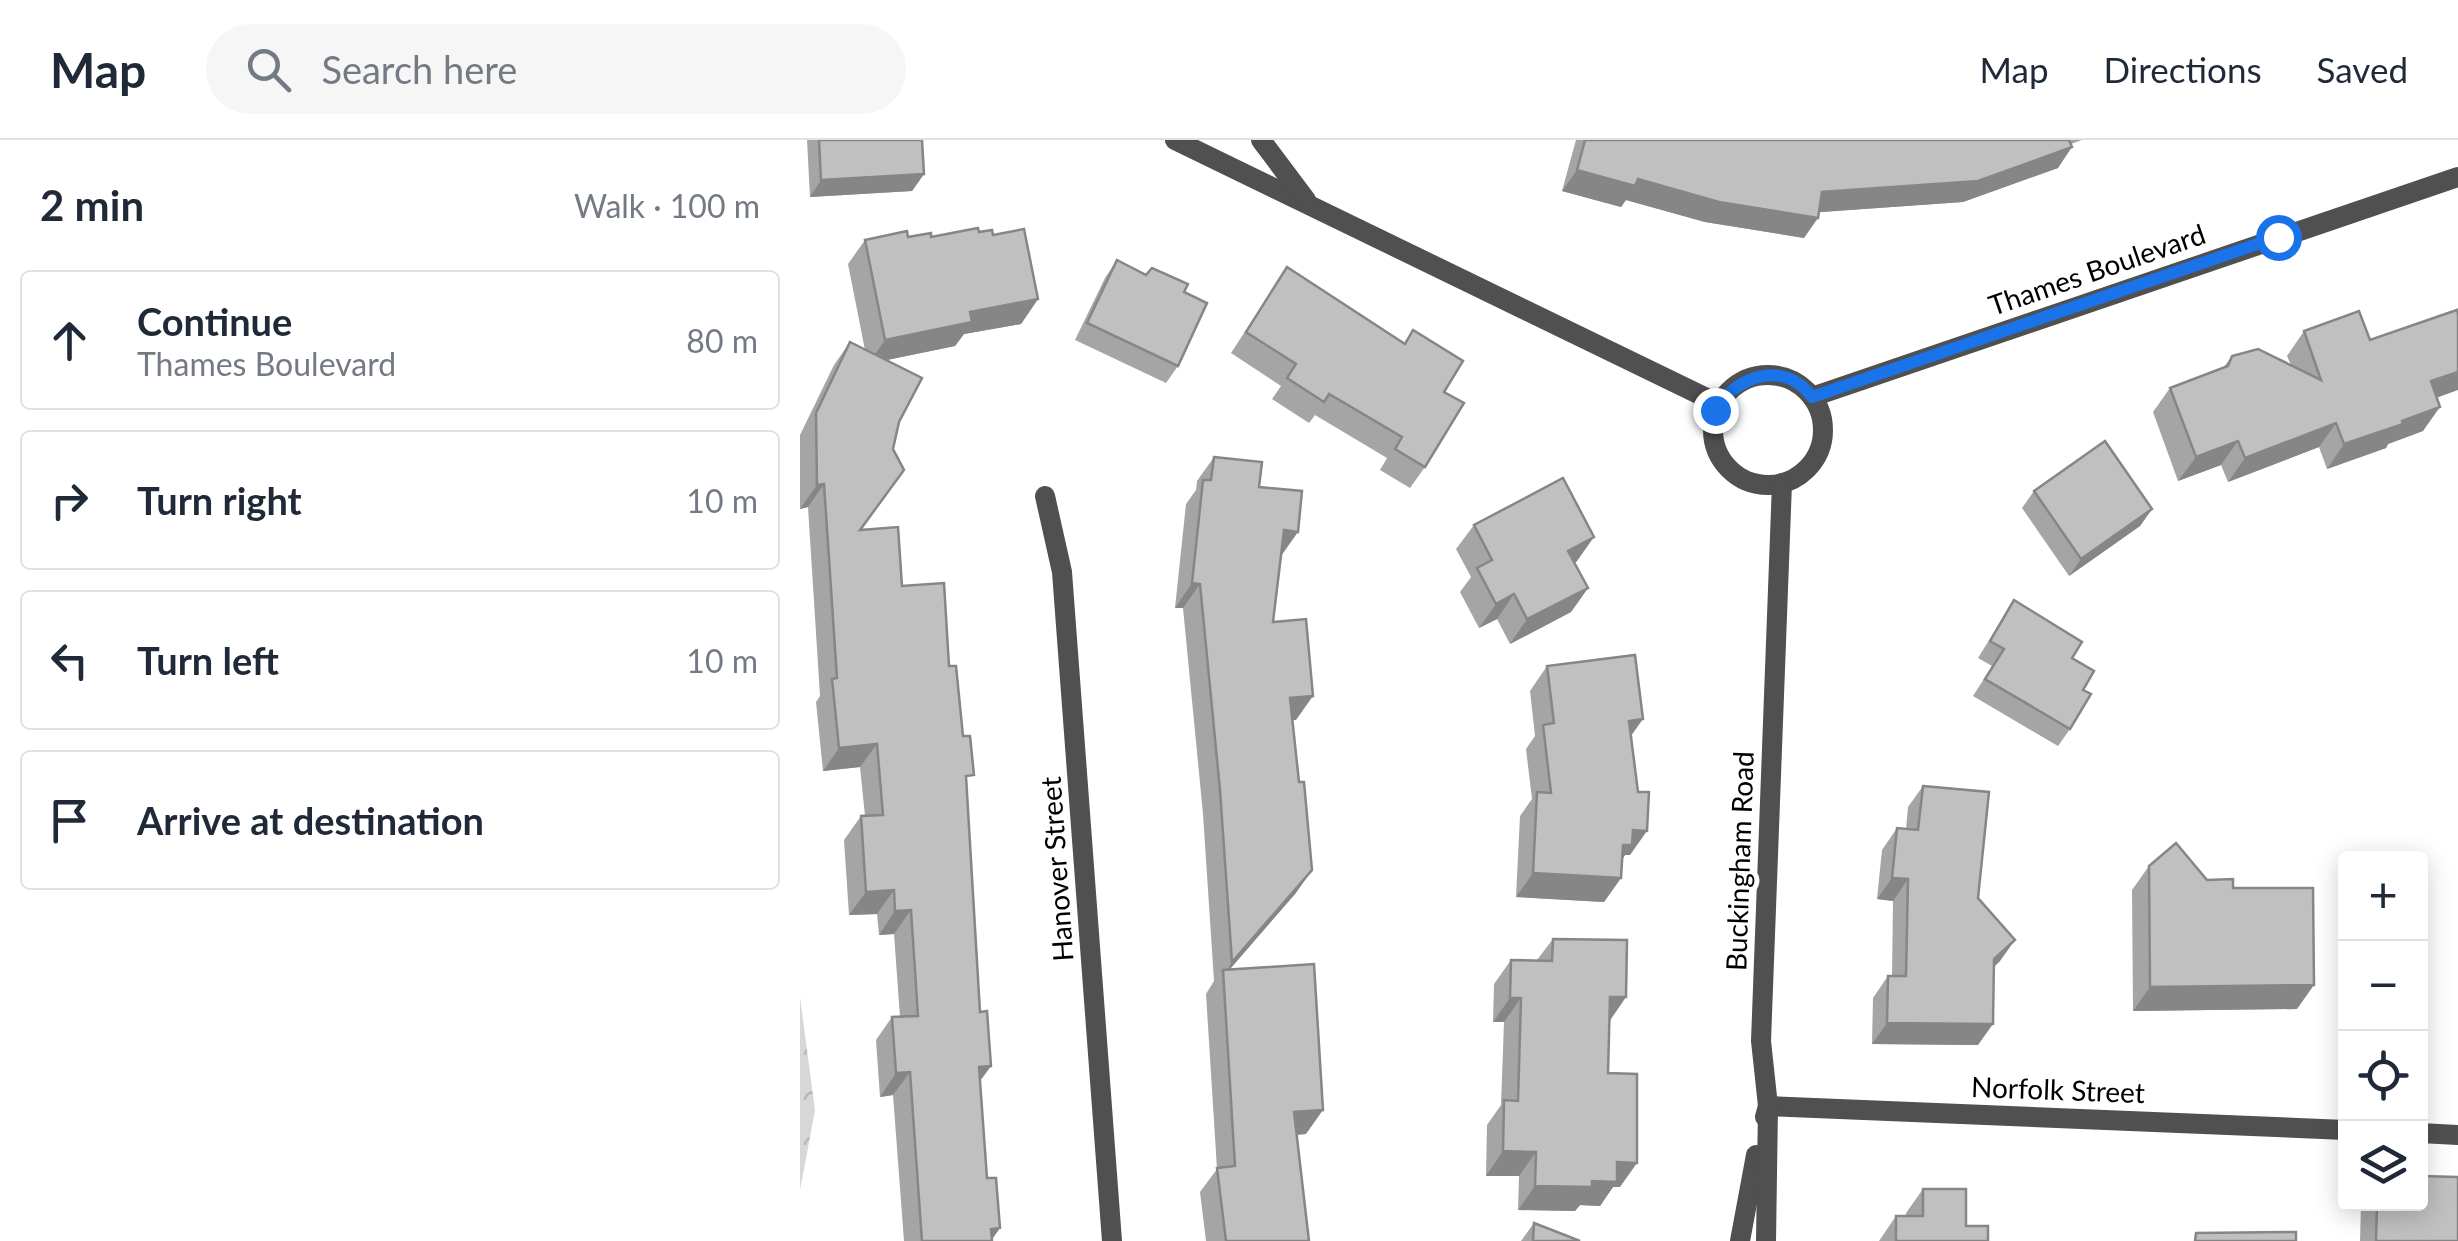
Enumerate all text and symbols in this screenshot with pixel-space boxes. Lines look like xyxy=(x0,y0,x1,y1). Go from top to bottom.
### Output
search box xyxy=(206,24,906,114)
text: Map xyxy=(50,41,146,98)
icon: search xyxy=(241,42,296,97)
text: Search here xyxy=(321,46,517,92)
text: Map xyxy=(1980,48,2049,90)
text: Directions xyxy=(2104,48,2262,90)
text: Saved xyxy=(2317,48,2408,90)
text: 2 min xyxy=(40,180,144,230)
text: Walk · 100 m xyxy=(574,186,760,225)
route start xyxy=(2256,215,2302,261)
street label: Thames Boulevard xyxy=(1984,216,2209,322)
text: Continue xyxy=(137,298,292,344)
icon: ahead xyxy=(42,313,97,368)
text: 80 m xyxy=(686,321,758,360)
text: Thames Boulevard xyxy=(137,344,396,383)
route end xyxy=(1693,388,1739,434)
icon: right xyxy=(42,473,97,528)
text: Turn right xyxy=(137,477,302,523)
text: 10 m xyxy=(686,481,758,520)
icon: left xyxy=(42,633,97,688)
text: Turn left xyxy=(137,637,279,683)
text: 10 m xyxy=(686,641,758,680)
street label: Buckingham Road xyxy=(1718,751,1760,971)
street label: Hanover Street xyxy=(1033,775,1079,963)
icon: arrive xyxy=(42,793,97,848)
text: Arrive at destination xyxy=(137,797,484,843)
map controls xyxy=(2338,851,2428,1211)
button: + xyxy=(2338,851,2428,941)
button: − xyxy=(2338,941,2428,1031)
button: locate xyxy=(2338,1031,2428,1121)
street label: Norfolk Street xyxy=(1971,1069,2146,1109)
button: layers xyxy=(2338,1121,2428,1211)

